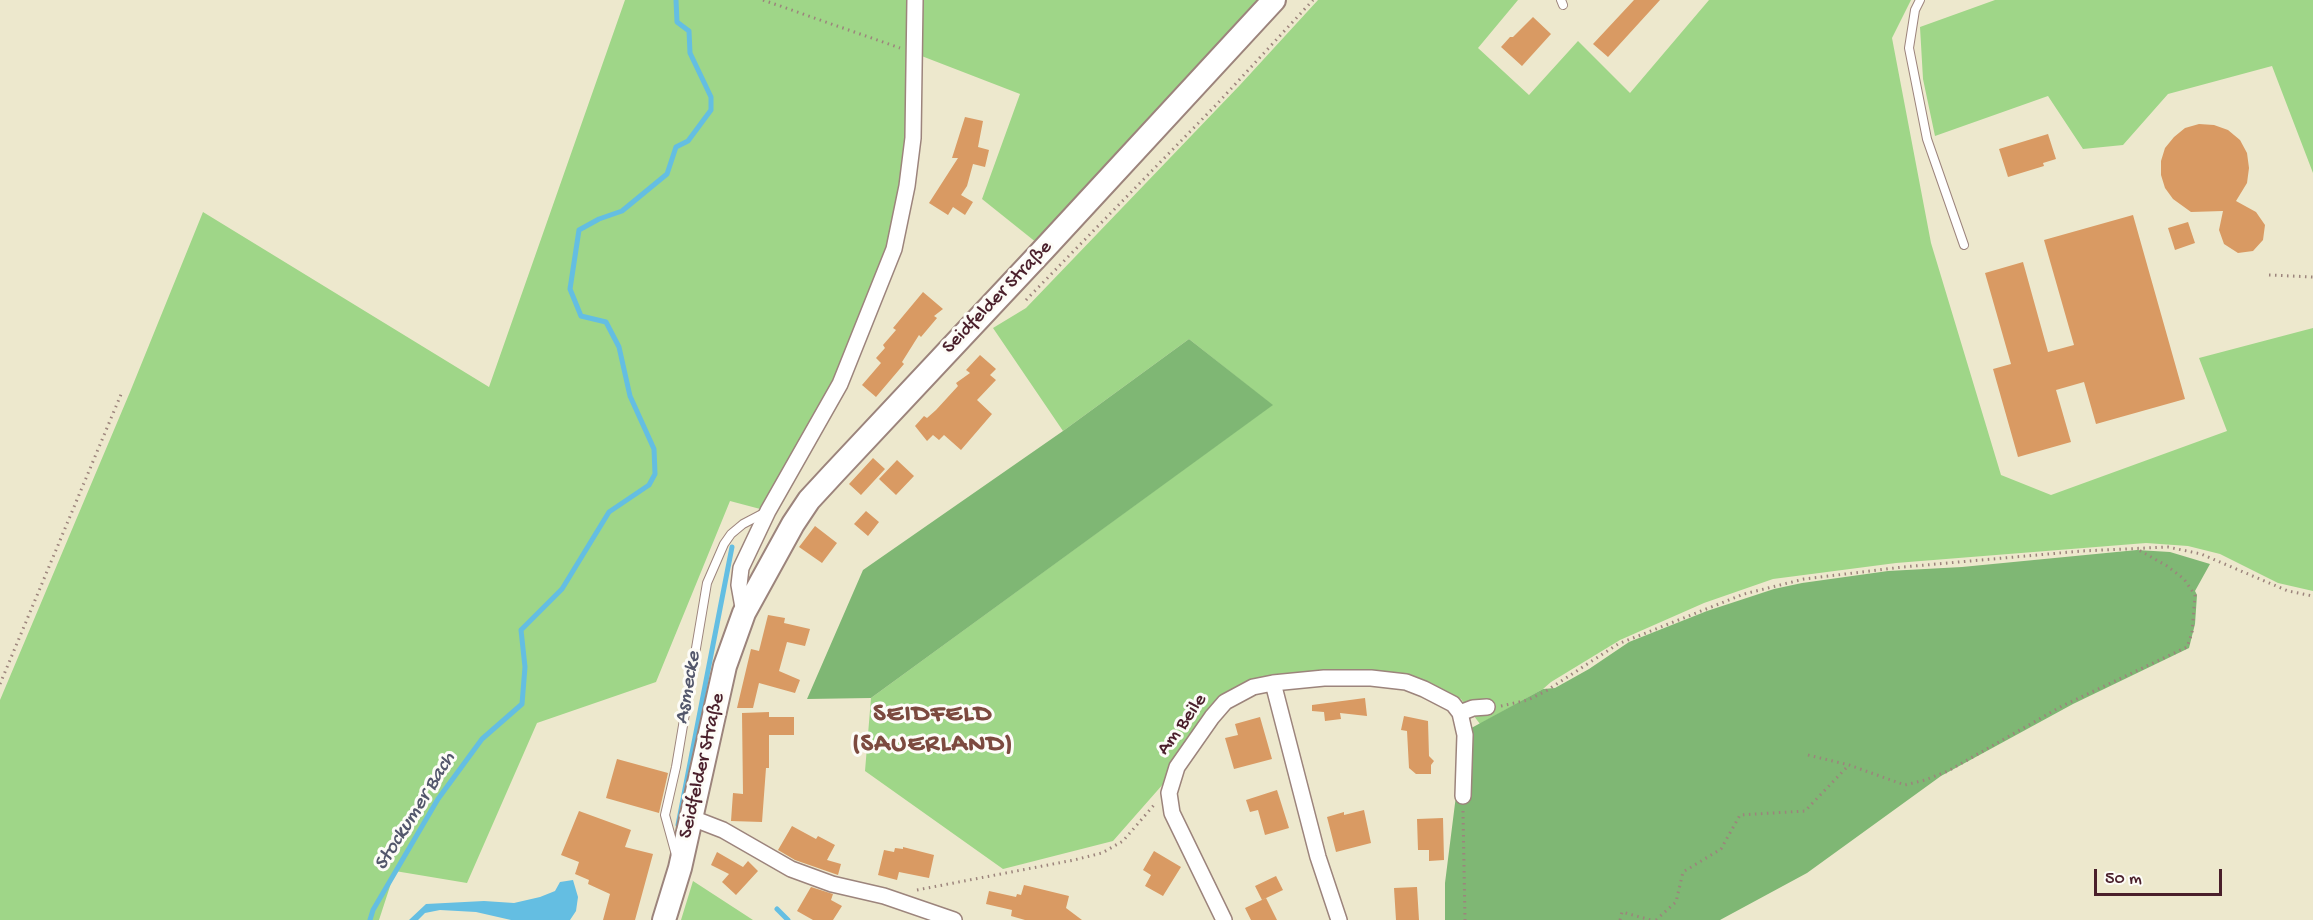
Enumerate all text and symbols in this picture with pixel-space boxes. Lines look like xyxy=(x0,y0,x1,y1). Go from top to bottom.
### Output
street label: Seidfelder Straße xyxy=(938,236,1058,360)
water label: Asmecke xyxy=(670,650,708,726)
street label: Am Beile xyxy=(1153,689,1213,761)
street label: Seidfelder Straße xyxy=(675,691,731,841)
district label: SEIDFELD (SAUERLAND) xyxy=(852,700,1014,762)
water label: Stockumer Bach xyxy=(370,748,462,876)
scale bar xyxy=(2097,857,2224,895)
text: 50 m xyxy=(2105,869,2142,890)

